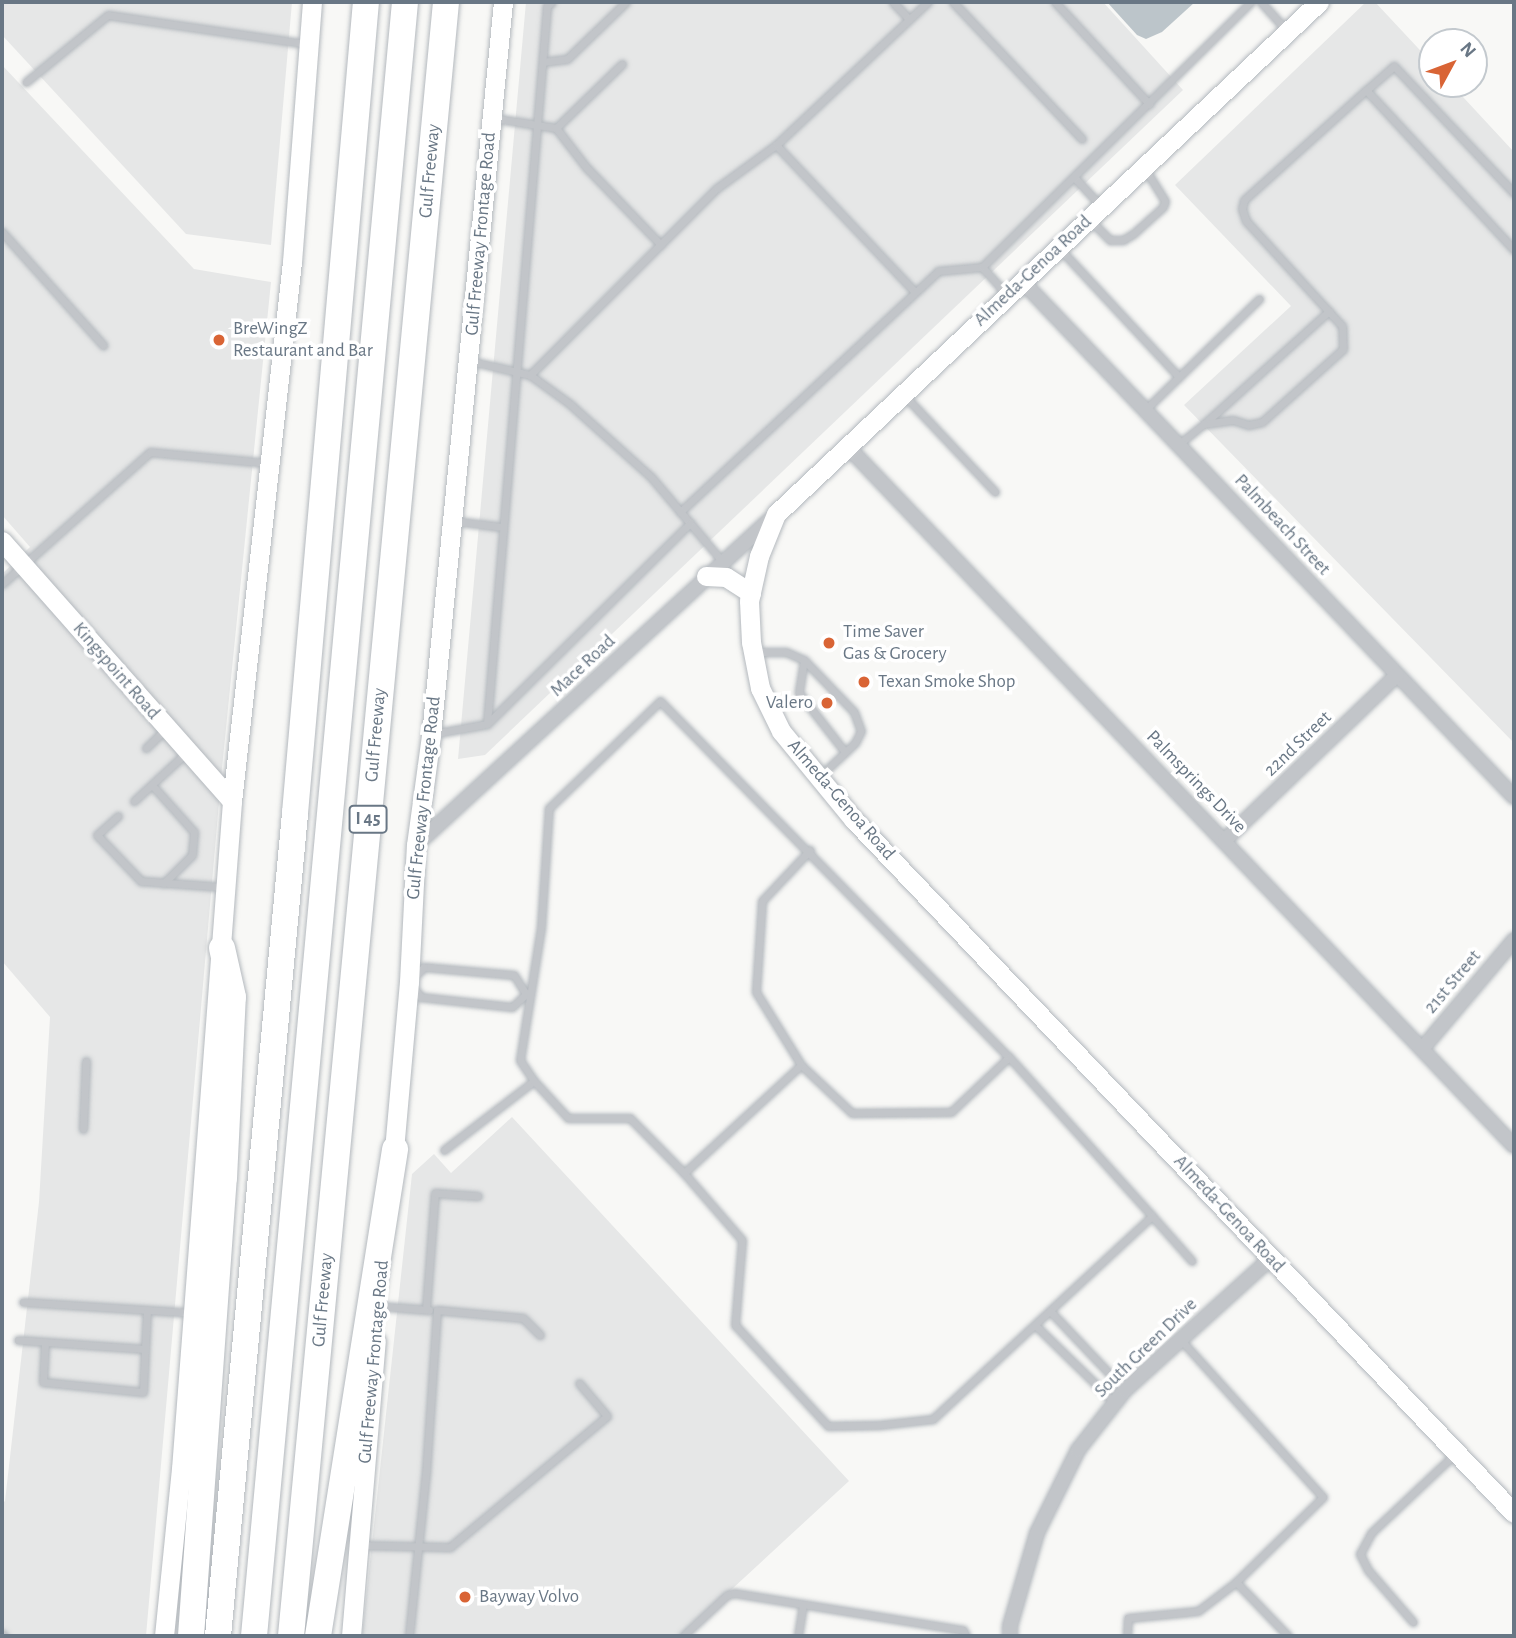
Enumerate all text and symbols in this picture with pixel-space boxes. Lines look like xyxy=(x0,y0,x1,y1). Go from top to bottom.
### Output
north arrow xyxy=(1418,28,1488,98)
text: N xyxy=(1456,39,1479,61)
street label: Gulf Freeway xyxy=(415,123,445,219)
street label: Gulf Freeway Frontage Road xyxy=(461,131,501,337)
street label: Almeda-Genoa Road xyxy=(969,211,1097,331)
place label: BreWingZ Restaurant and Bar xyxy=(233,318,373,362)
marker: BreWingZ Restaurant and Bar xyxy=(211,332,227,348)
street label: Palmbeach Street xyxy=(1229,470,1335,580)
street label: Kingspoint Road xyxy=(68,618,164,724)
place label: Time Saver Gas & Grocery xyxy=(843,621,946,665)
street label: Mace Road xyxy=(546,630,620,702)
marker: Time Saver Gas & Grocery xyxy=(821,635,837,651)
place label: Texan Smoke Shop xyxy=(878,671,1015,693)
marker: Texan Smoke Shop xyxy=(856,674,872,690)
street label: Gulf Freeway xyxy=(361,687,391,783)
place label: Valero xyxy=(766,692,813,714)
street label: Gulf Freeway Frontage Road xyxy=(402,695,446,901)
marker: Valero xyxy=(819,695,835,711)
street label: 22nd Street xyxy=(1260,706,1336,782)
street label: Palmsprings Drive xyxy=(1141,726,1251,838)
street label: Almeda-Genoa Road xyxy=(782,735,900,865)
road number: I 45 xyxy=(347,804,389,834)
street label: 21st Street xyxy=(1420,946,1486,1018)
street label: Almeda-Genoa Road xyxy=(1169,1150,1289,1278)
street label: Gulf Freeway xyxy=(308,1252,338,1348)
street label: Gulf Freeway Frontage Road xyxy=(354,1259,394,1465)
street label: South Green Drive xyxy=(1090,1293,1202,1403)
place label: Bayway Volvo xyxy=(479,1586,579,1608)
marker: Bayway Volvo xyxy=(457,1589,473,1605)

